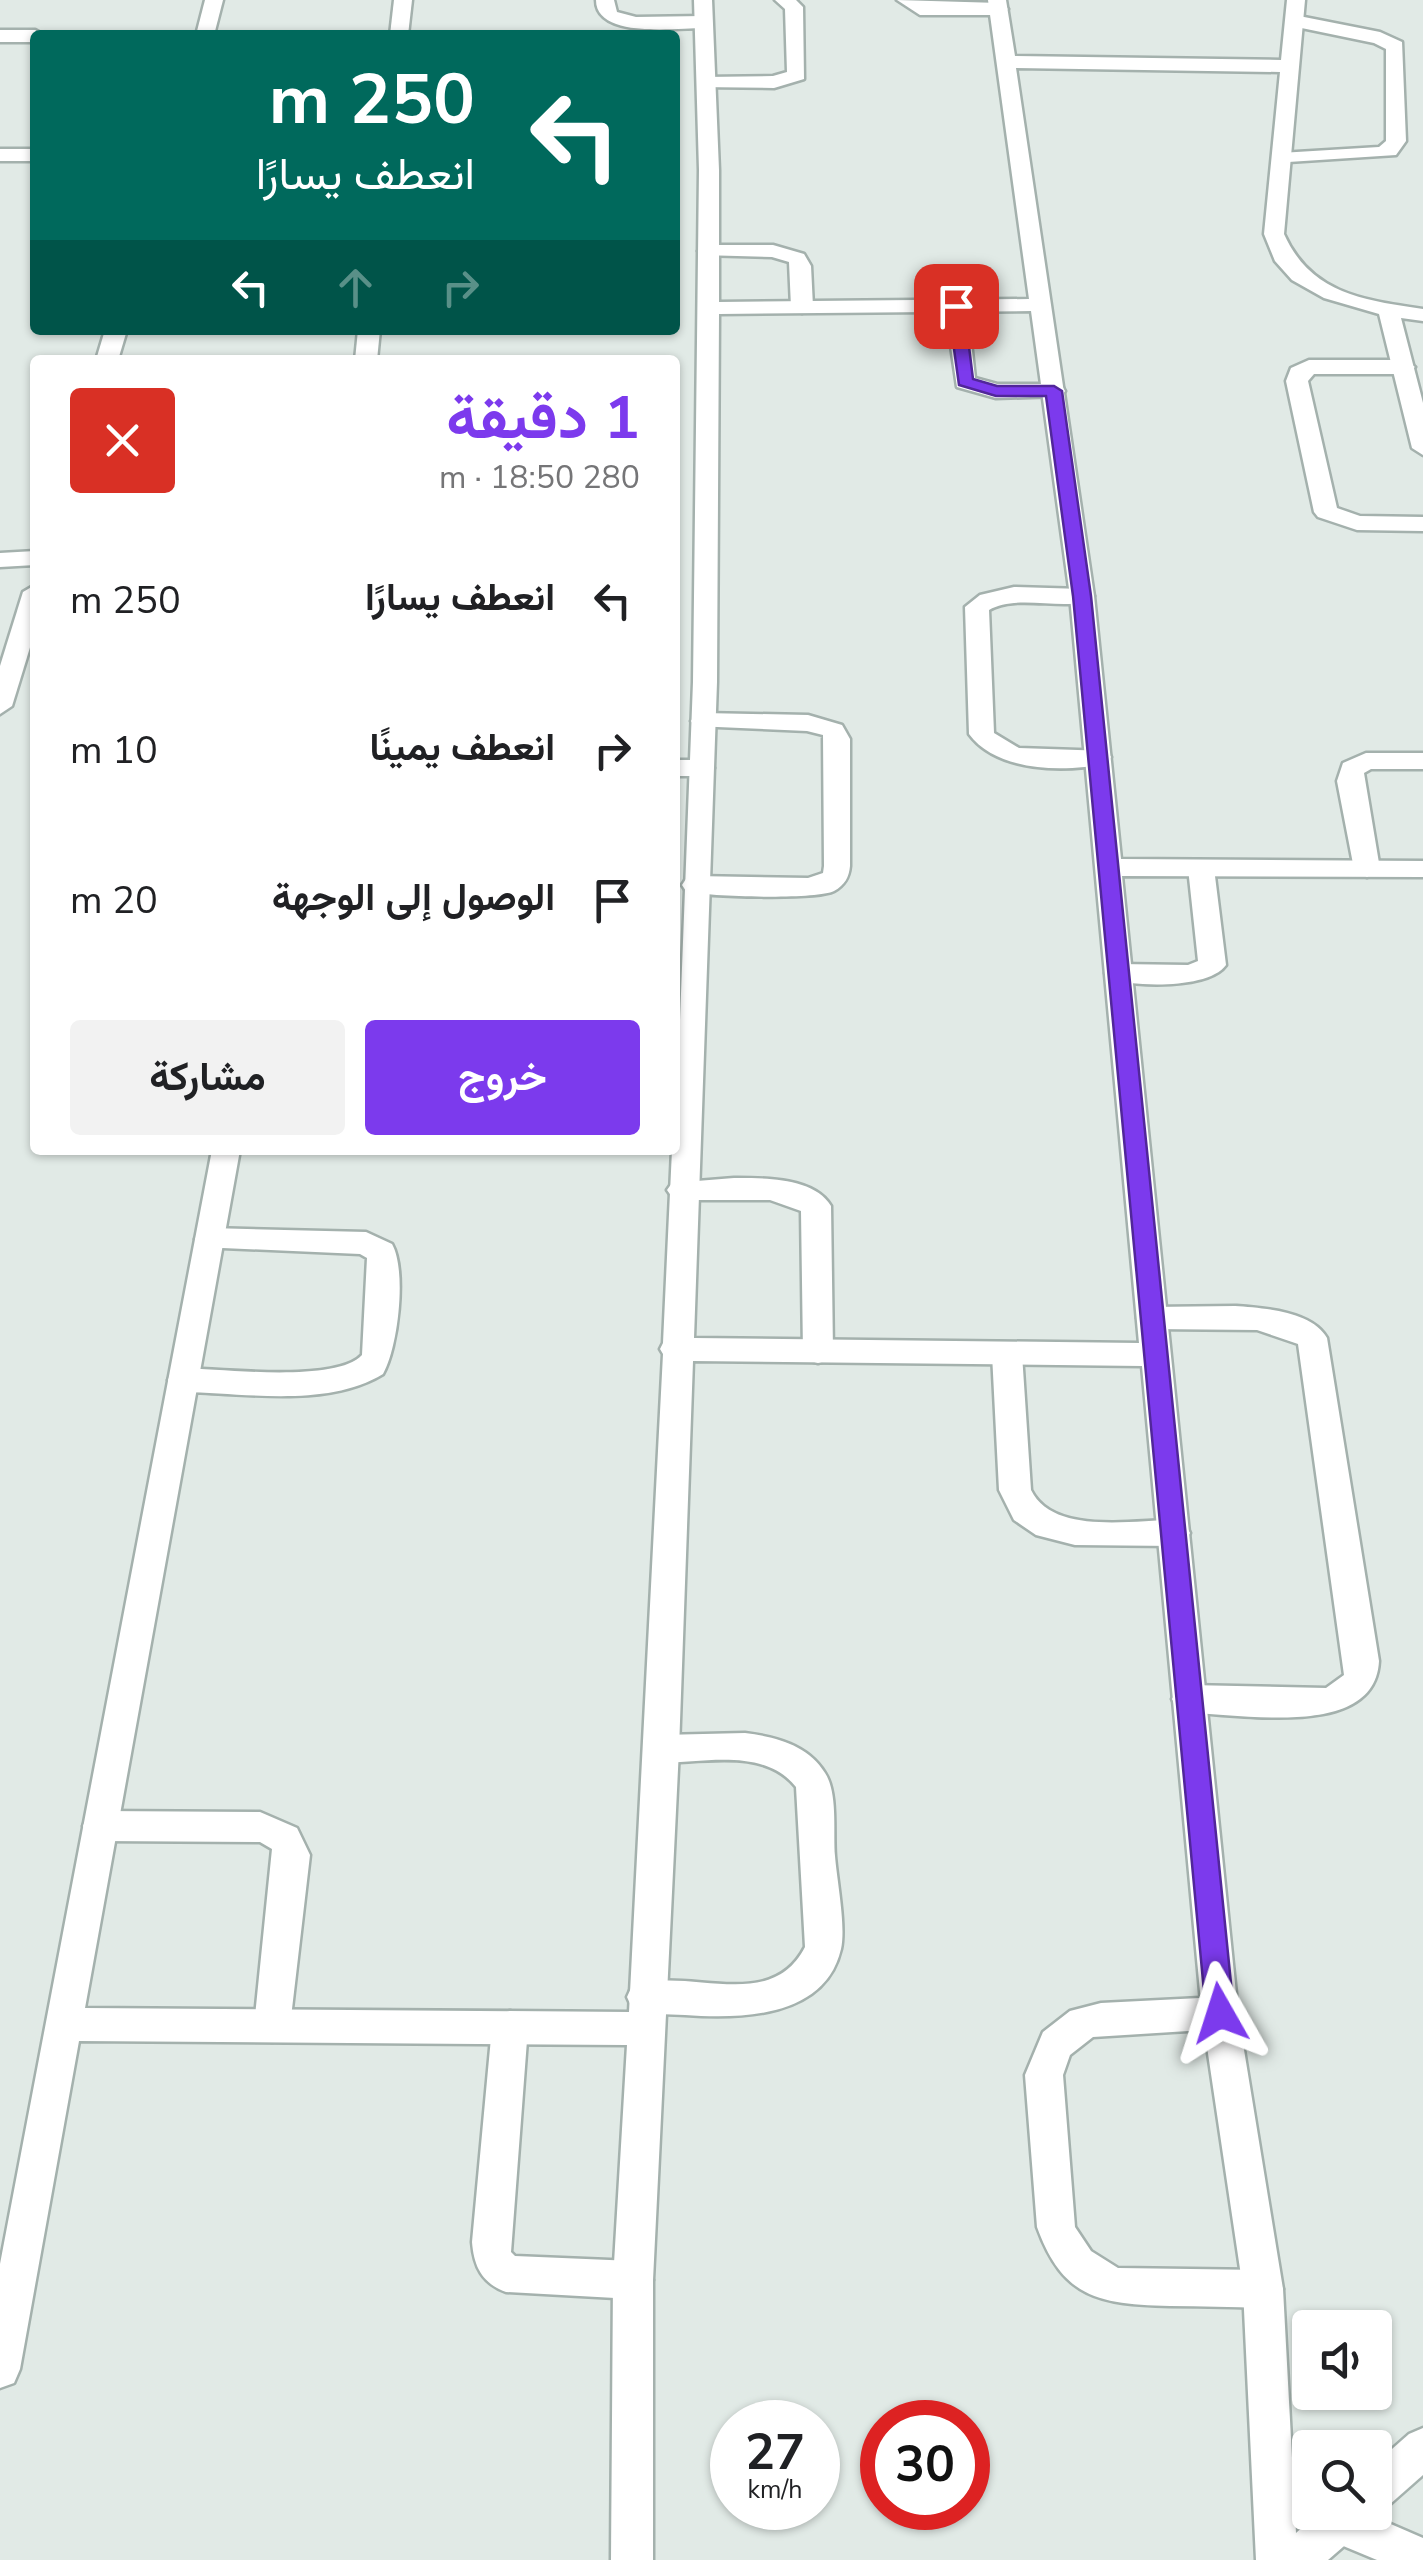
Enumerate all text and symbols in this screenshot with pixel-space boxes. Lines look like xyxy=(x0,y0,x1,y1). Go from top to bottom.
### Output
text: 250 m xyxy=(269,52,475,148)
icon: left xyxy=(510,70,640,200)
text: انعطف يسارًا xyxy=(256,144,475,205)
icon: left xyxy=(223,260,278,315)
icon: ahead xyxy=(328,260,383,315)
icon: right xyxy=(433,260,488,315)
pin xyxy=(914,264,999,349)
icon: arrive xyxy=(929,279,984,334)
text: 1 دقيقة xyxy=(446,377,640,459)
button: close xyxy=(70,388,175,493)
text: 280 m · 18:50 xyxy=(439,456,640,499)
text: انعطف يسارًا xyxy=(365,572,555,623)
icon: left xyxy=(585,573,640,628)
text: 250 m xyxy=(70,575,181,626)
text: انعطف يمينًا xyxy=(370,722,555,773)
icon: right xyxy=(585,723,640,778)
text: 10 m xyxy=(70,725,158,776)
text: الوصول إلى الوجهة xyxy=(272,872,555,923)
icon: arrive xyxy=(585,873,640,928)
text: 20 m xyxy=(70,875,158,926)
button: مشاركة xyxy=(70,1020,345,1135)
button: خروج xyxy=(365,1020,640,1135)
position arrow xyxy=(1168,1961,1272,2065)
map controls xyxy=(1292,2310,1392,2530)
button: sound xyxy=(1292,2310,1392,2410)
speed limit sign: 30 xyxy=(860,2400,990,2530)
text: 27 xyxy=(745,2418,805,2487)
button: search xyxy=(1292,2430,1392,2530)
text: km/h xyxy=(747,2473,803,2507)

